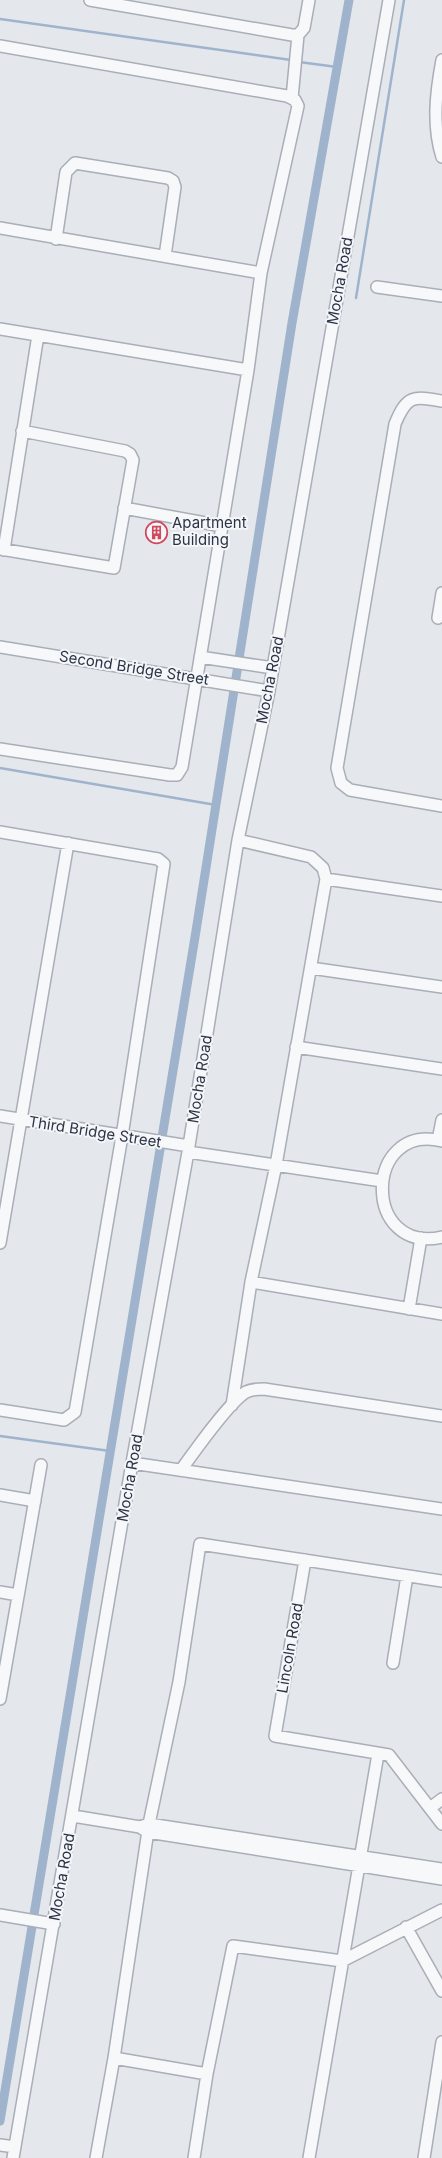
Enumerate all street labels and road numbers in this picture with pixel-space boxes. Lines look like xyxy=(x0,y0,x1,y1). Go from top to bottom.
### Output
street label: Mocha Road xyxy=(322,236,357,326)
street label: Mocha Road xyxy=(252,635,287,725)
street label: Second Bridge Street xyxy=(58,646,210,689)
street label: Mocha Road xyxy=(183,1034,216,1124)
street label: Third Bridge Street xyxy=(27,1112,163,1151)
street label: Mocha Road xyxy=(112,1433,147,1523)
street label: Lincoln Road xyxy=(272,1601,307,1695)
street label: Mocha Road xyxy=(44,1832,79,1922)

